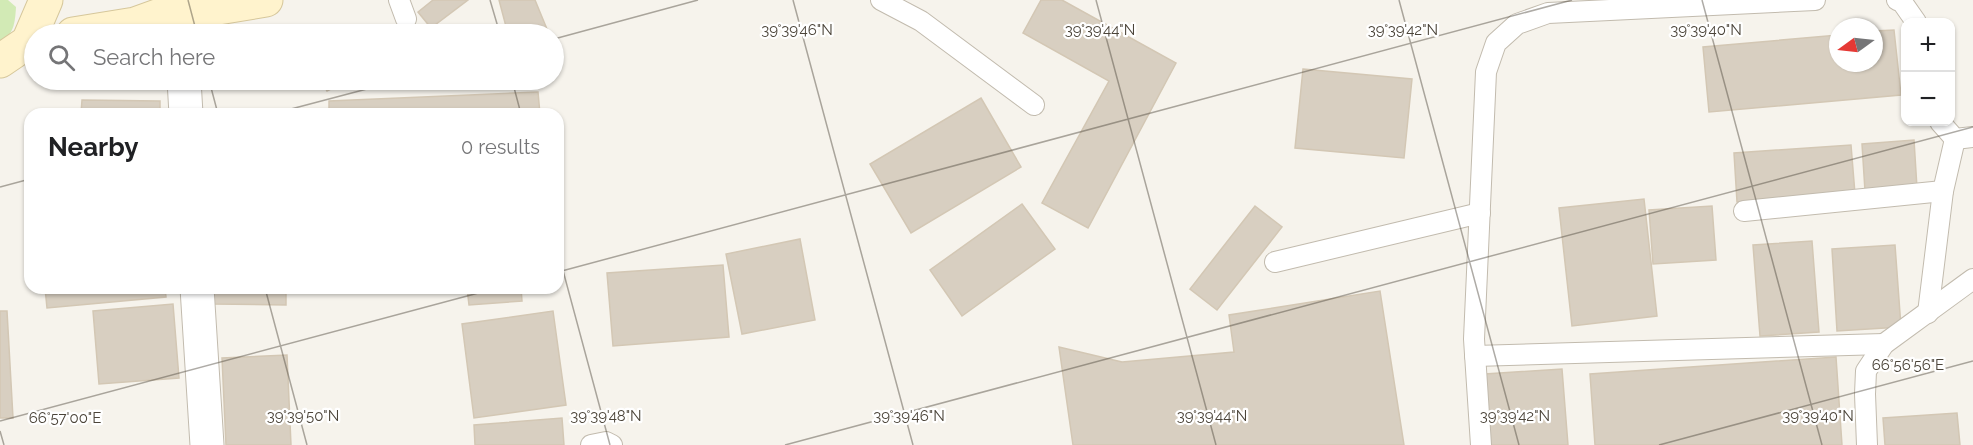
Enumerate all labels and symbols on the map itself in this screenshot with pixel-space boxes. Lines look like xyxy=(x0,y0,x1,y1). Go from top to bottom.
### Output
north arrow xyxy=(1829,18,1883,72)
text: 39°39'46"N xyxy=(761,21,833,39)
text: 39°39'44"N xyxy=(1065,21,1135,39)
text: 39°39'42"N xyxy=(1368,21,1438,39)
text: 39°39'40"N xyxy=(1670,21,1742,39)
text: 66°56'56"E xyxy=(1872,356,1944,374)
text: 39°39'50"N xyxy=(267,407,339,425)
text: 39°39'48"N xyxy=(570,407,642,425)
text: 39°39'46"N xyxy=(873,407,945,425)
text: 39°39'44"N xyxy=(1177,407,1247,425)
text: 39°39'42"N xyxy=(1480,407,1550,425)
text: 39°39'40"N xyxy=(1782,407,1854,425)
text: 66°57'00"E xyxy=(29,409,101,427)

